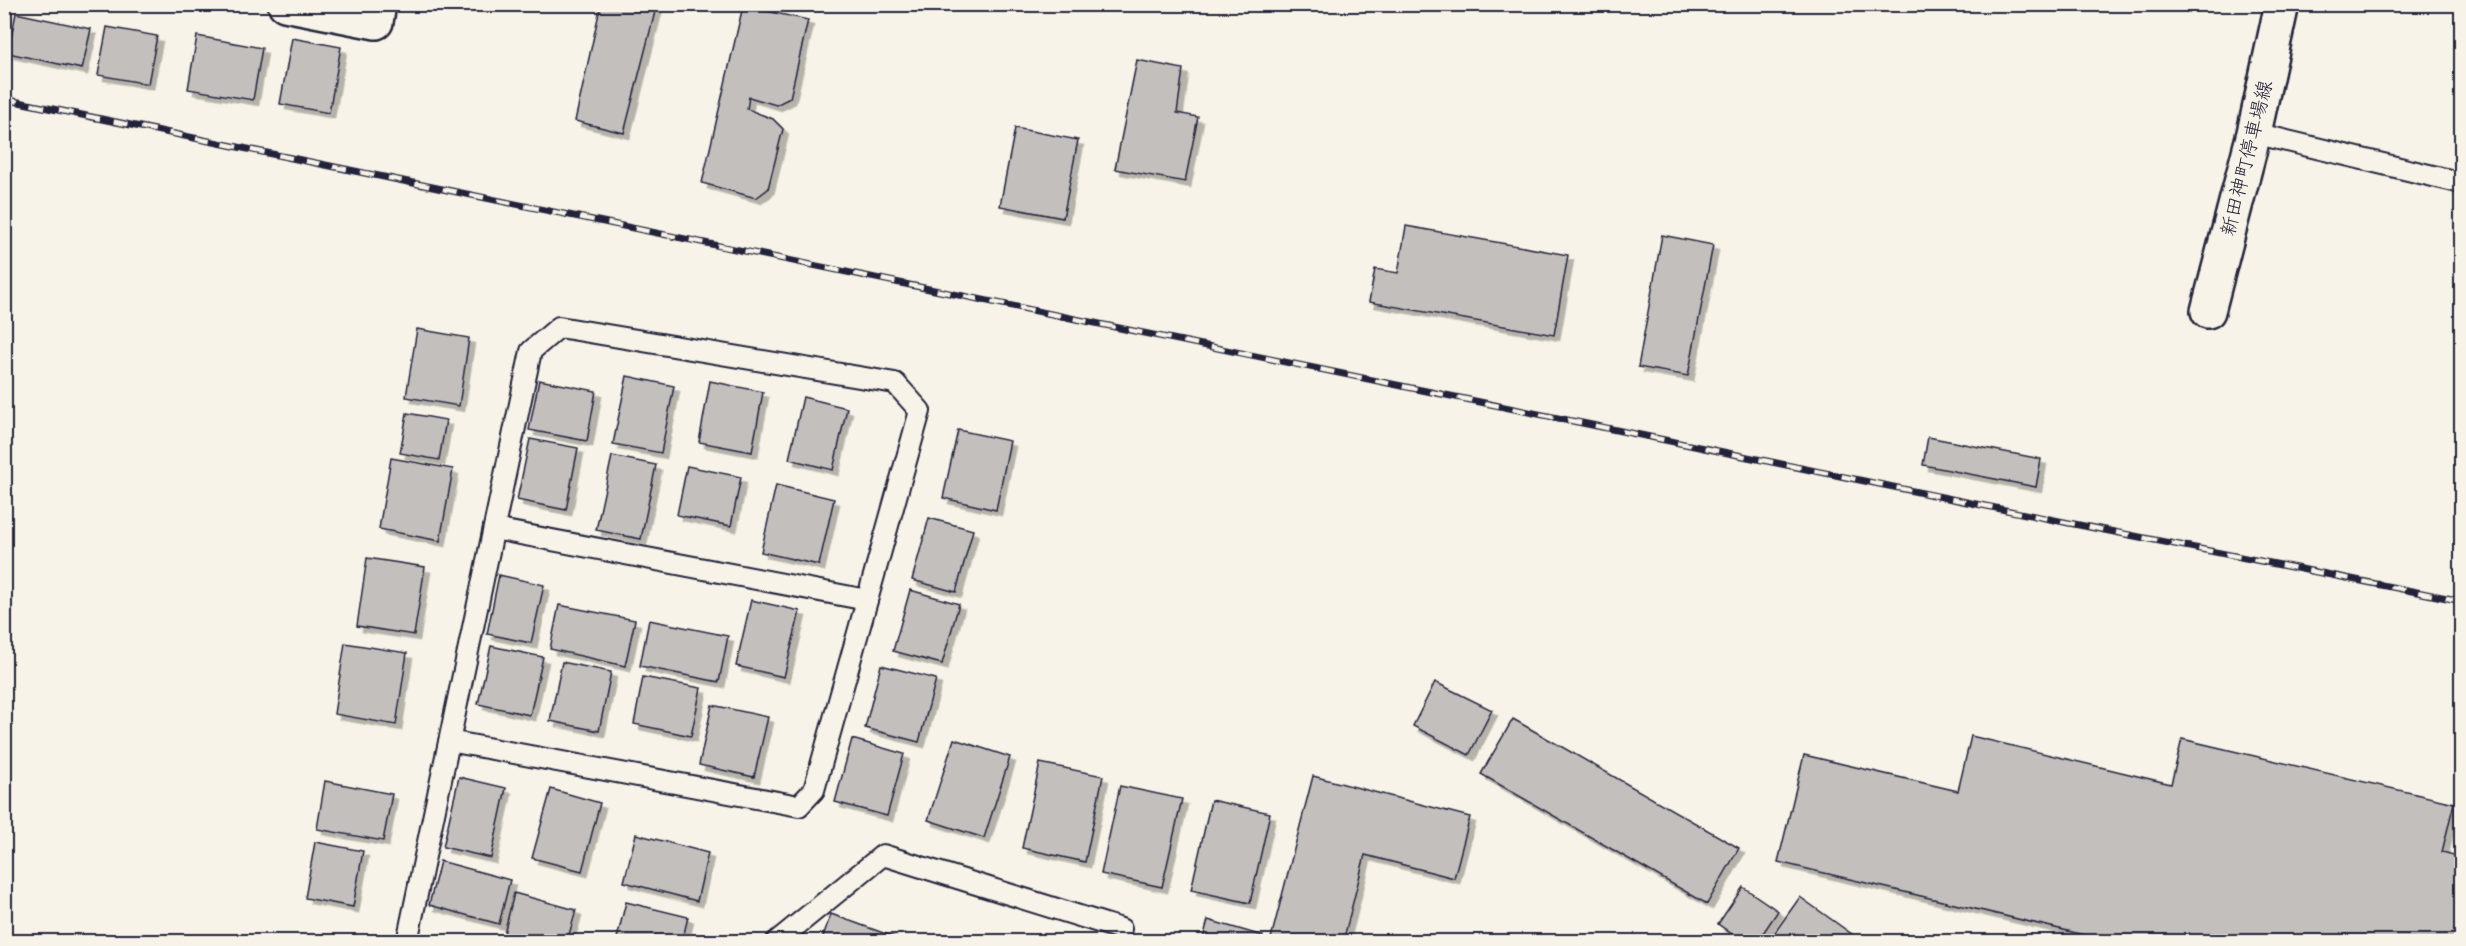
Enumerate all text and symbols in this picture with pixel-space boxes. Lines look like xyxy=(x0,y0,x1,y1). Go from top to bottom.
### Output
street label: 新田神町停車場線 xyxy=(2210,76,2283,240)

